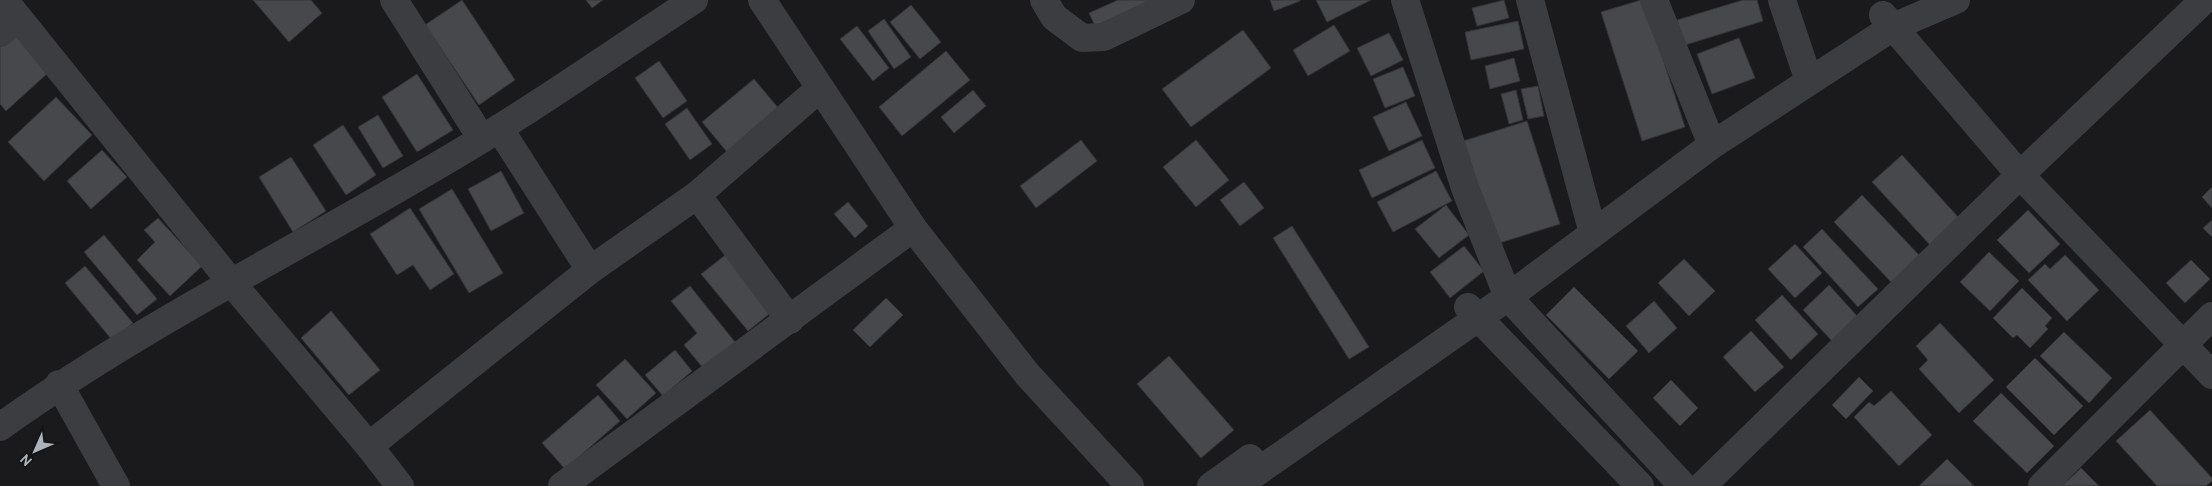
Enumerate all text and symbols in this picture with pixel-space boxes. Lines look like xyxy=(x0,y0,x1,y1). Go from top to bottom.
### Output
north arrow xyxy=(10,426,60,476)
text: N xyxy=(17,450,36,469)

